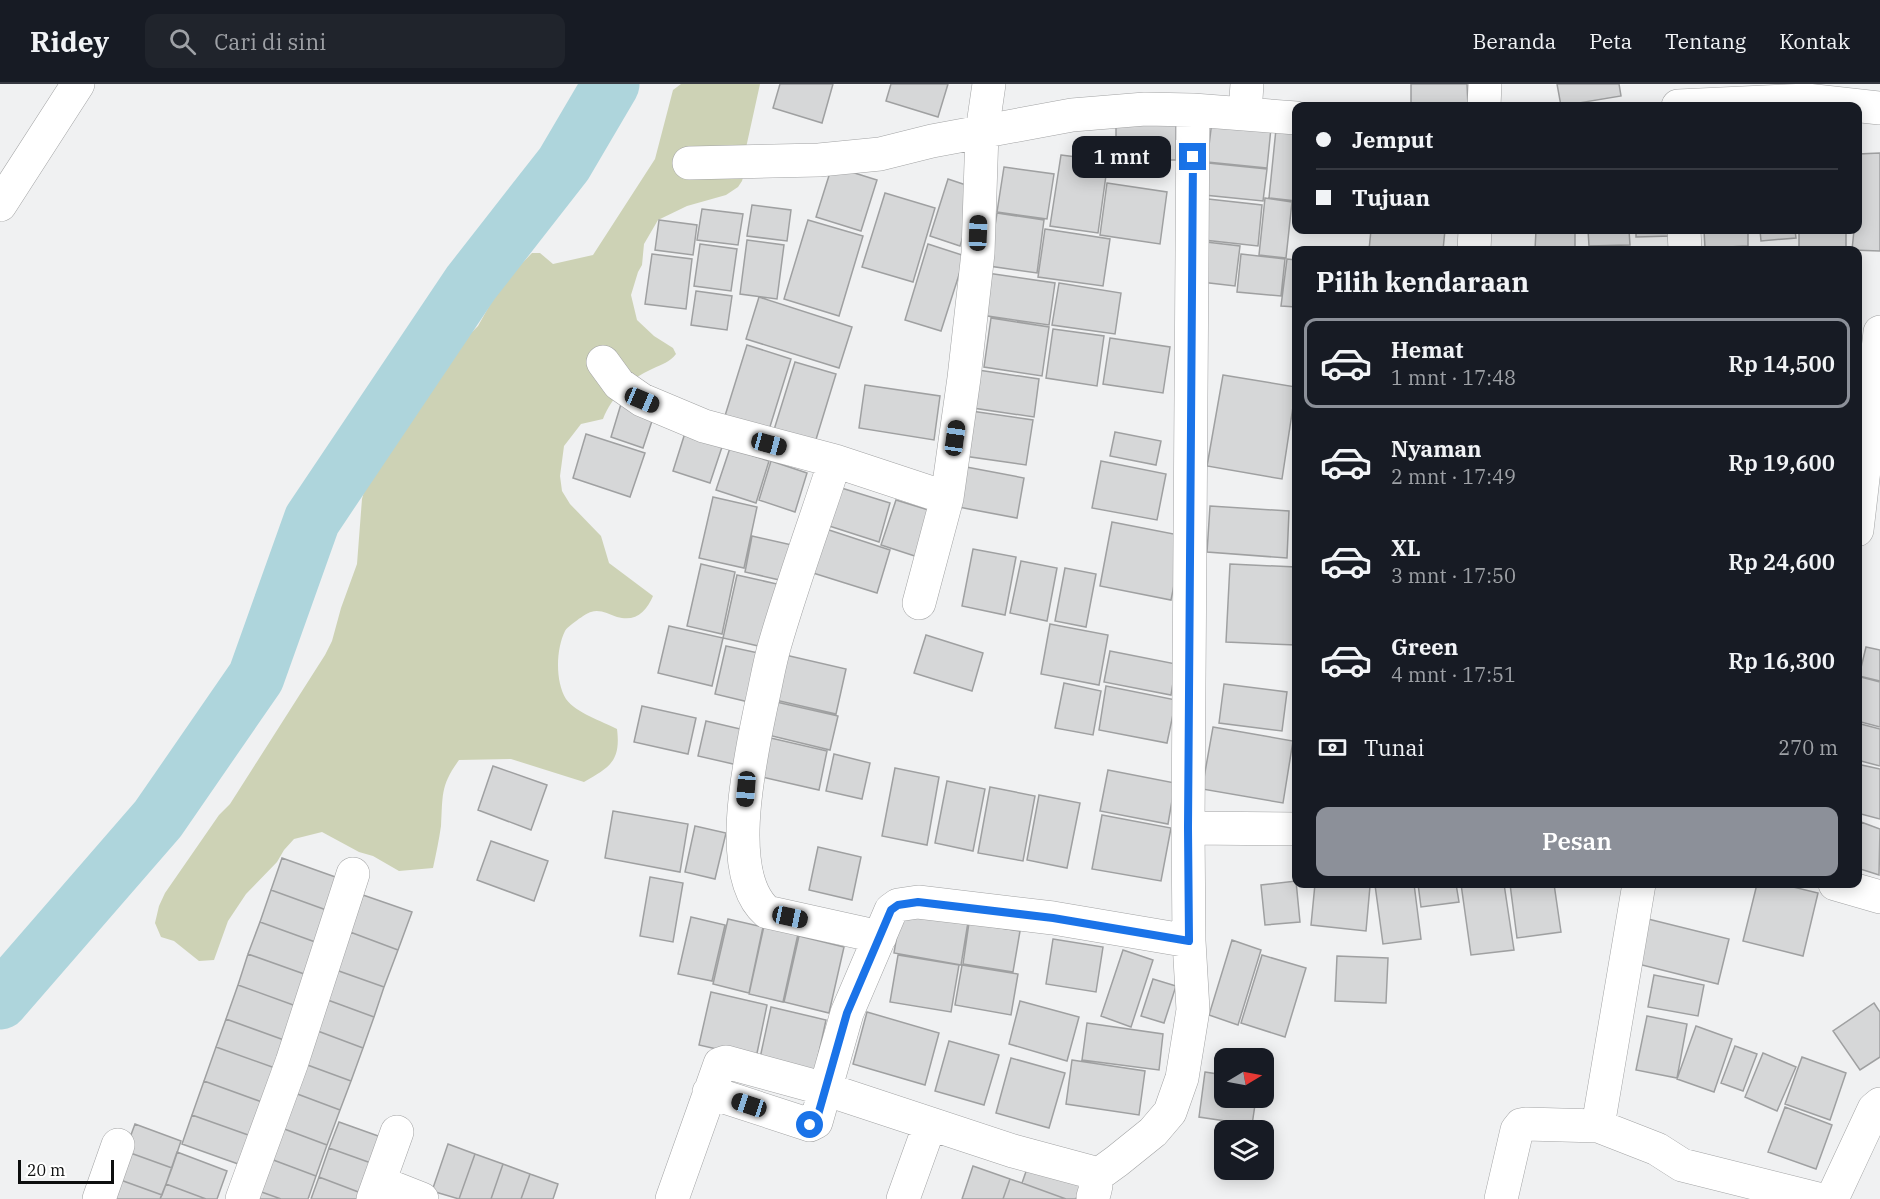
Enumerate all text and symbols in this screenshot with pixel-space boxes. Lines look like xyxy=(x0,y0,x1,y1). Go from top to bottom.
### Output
search box xyxy=(145,14,565,68)
text: Ridey xyxy=(30,23,109,60)
icon: search xyxy=(166,25,199,58)
text: Cari di sini xyxy=(214,27,326,56)
text: Beranda xyxy=(1473,27,1556,55)
text: Peta xyxy=(1589,27,1632,55)
text: Tentang xyxy=(1665,27,1746,55)
text: Kontak xyxy=(1779,27,1850,55)
text: Jemput xyxy=(1352,125,1433,154)
callout: 1 mnt xyxy=(1073,136,1172,178)
text: 1 mnt xyxy=(1093,143,1150,170)
route end xyxy=(1179,143,1206,170)
text: Tujuan xyxy=(1352,183,1430,212)
car xyxy=(968,215,988,251)
text: Pilih kendaraan xyxy=(1316,264,1529,299)
text: Hemat xyxy=(1391,335,1463,364)
icon: car xyxy=(1319,336,1373,390)
text: Rp 14,500 xyxy=(1728,349,1835,378)
text: 1 mnt · 17:48 xyxy=(1391,364,1516,391)
car xyxy=(622,385,662,415)
car xyxy=(944,419,966,457)
car xyxy=(749,431,789,457)
text: Nyaman xyxy=(1391,434,1482,463)
icon: car xyxy=(1319,435,1373,489)
text: Rp 19,600 xyxy=(1728,448,1835,477)
text: 2 mnt · 17:49 xyxy=(1391,463,1516,490)
text: XL xyxy=(1391,533,1421,562)
icon: car xyxy=(1319,534,1373,588)
text: Rp 24,600 xyxy=(1728,547,1835,576)
text: 3 mnt · 17:50 xyxy=(1391,562,1516,589)
text: Green xyxy=(1391,632,1458,661)
icon: car xyxy=(1319,633,1373,687)
text: Rp 16,300 xyxy=(1728,646,1835,675)
text: 4 mnt · 17:51 xyxy=(1391,661,1516,688)
icon: cash xyxy=(1316,731,1349,764)
text: Tunai xyxy=(1364,733,1425,762)
text: 270 m xyxy=(1778,734,1838,761)
car xyxy=(735,770,757,808)
button: Pesan xyxy=(1316,807,1838,876)
car xyxy=(771,904,809,930)
north arrow xyxy=(1214,1048,1274,1108)
map controls xyxy=(1214,1048,1274,1180)
car xyxy=(729,1091,769,1119)
route start xyxy=(796,1111,823,1138)
button: layers xyxy=(1214,1120,1274,1180)
scale bar xyxy=(18,1157,114,1184)
text: 20 m xyxy=(27,1160,65,1180)

